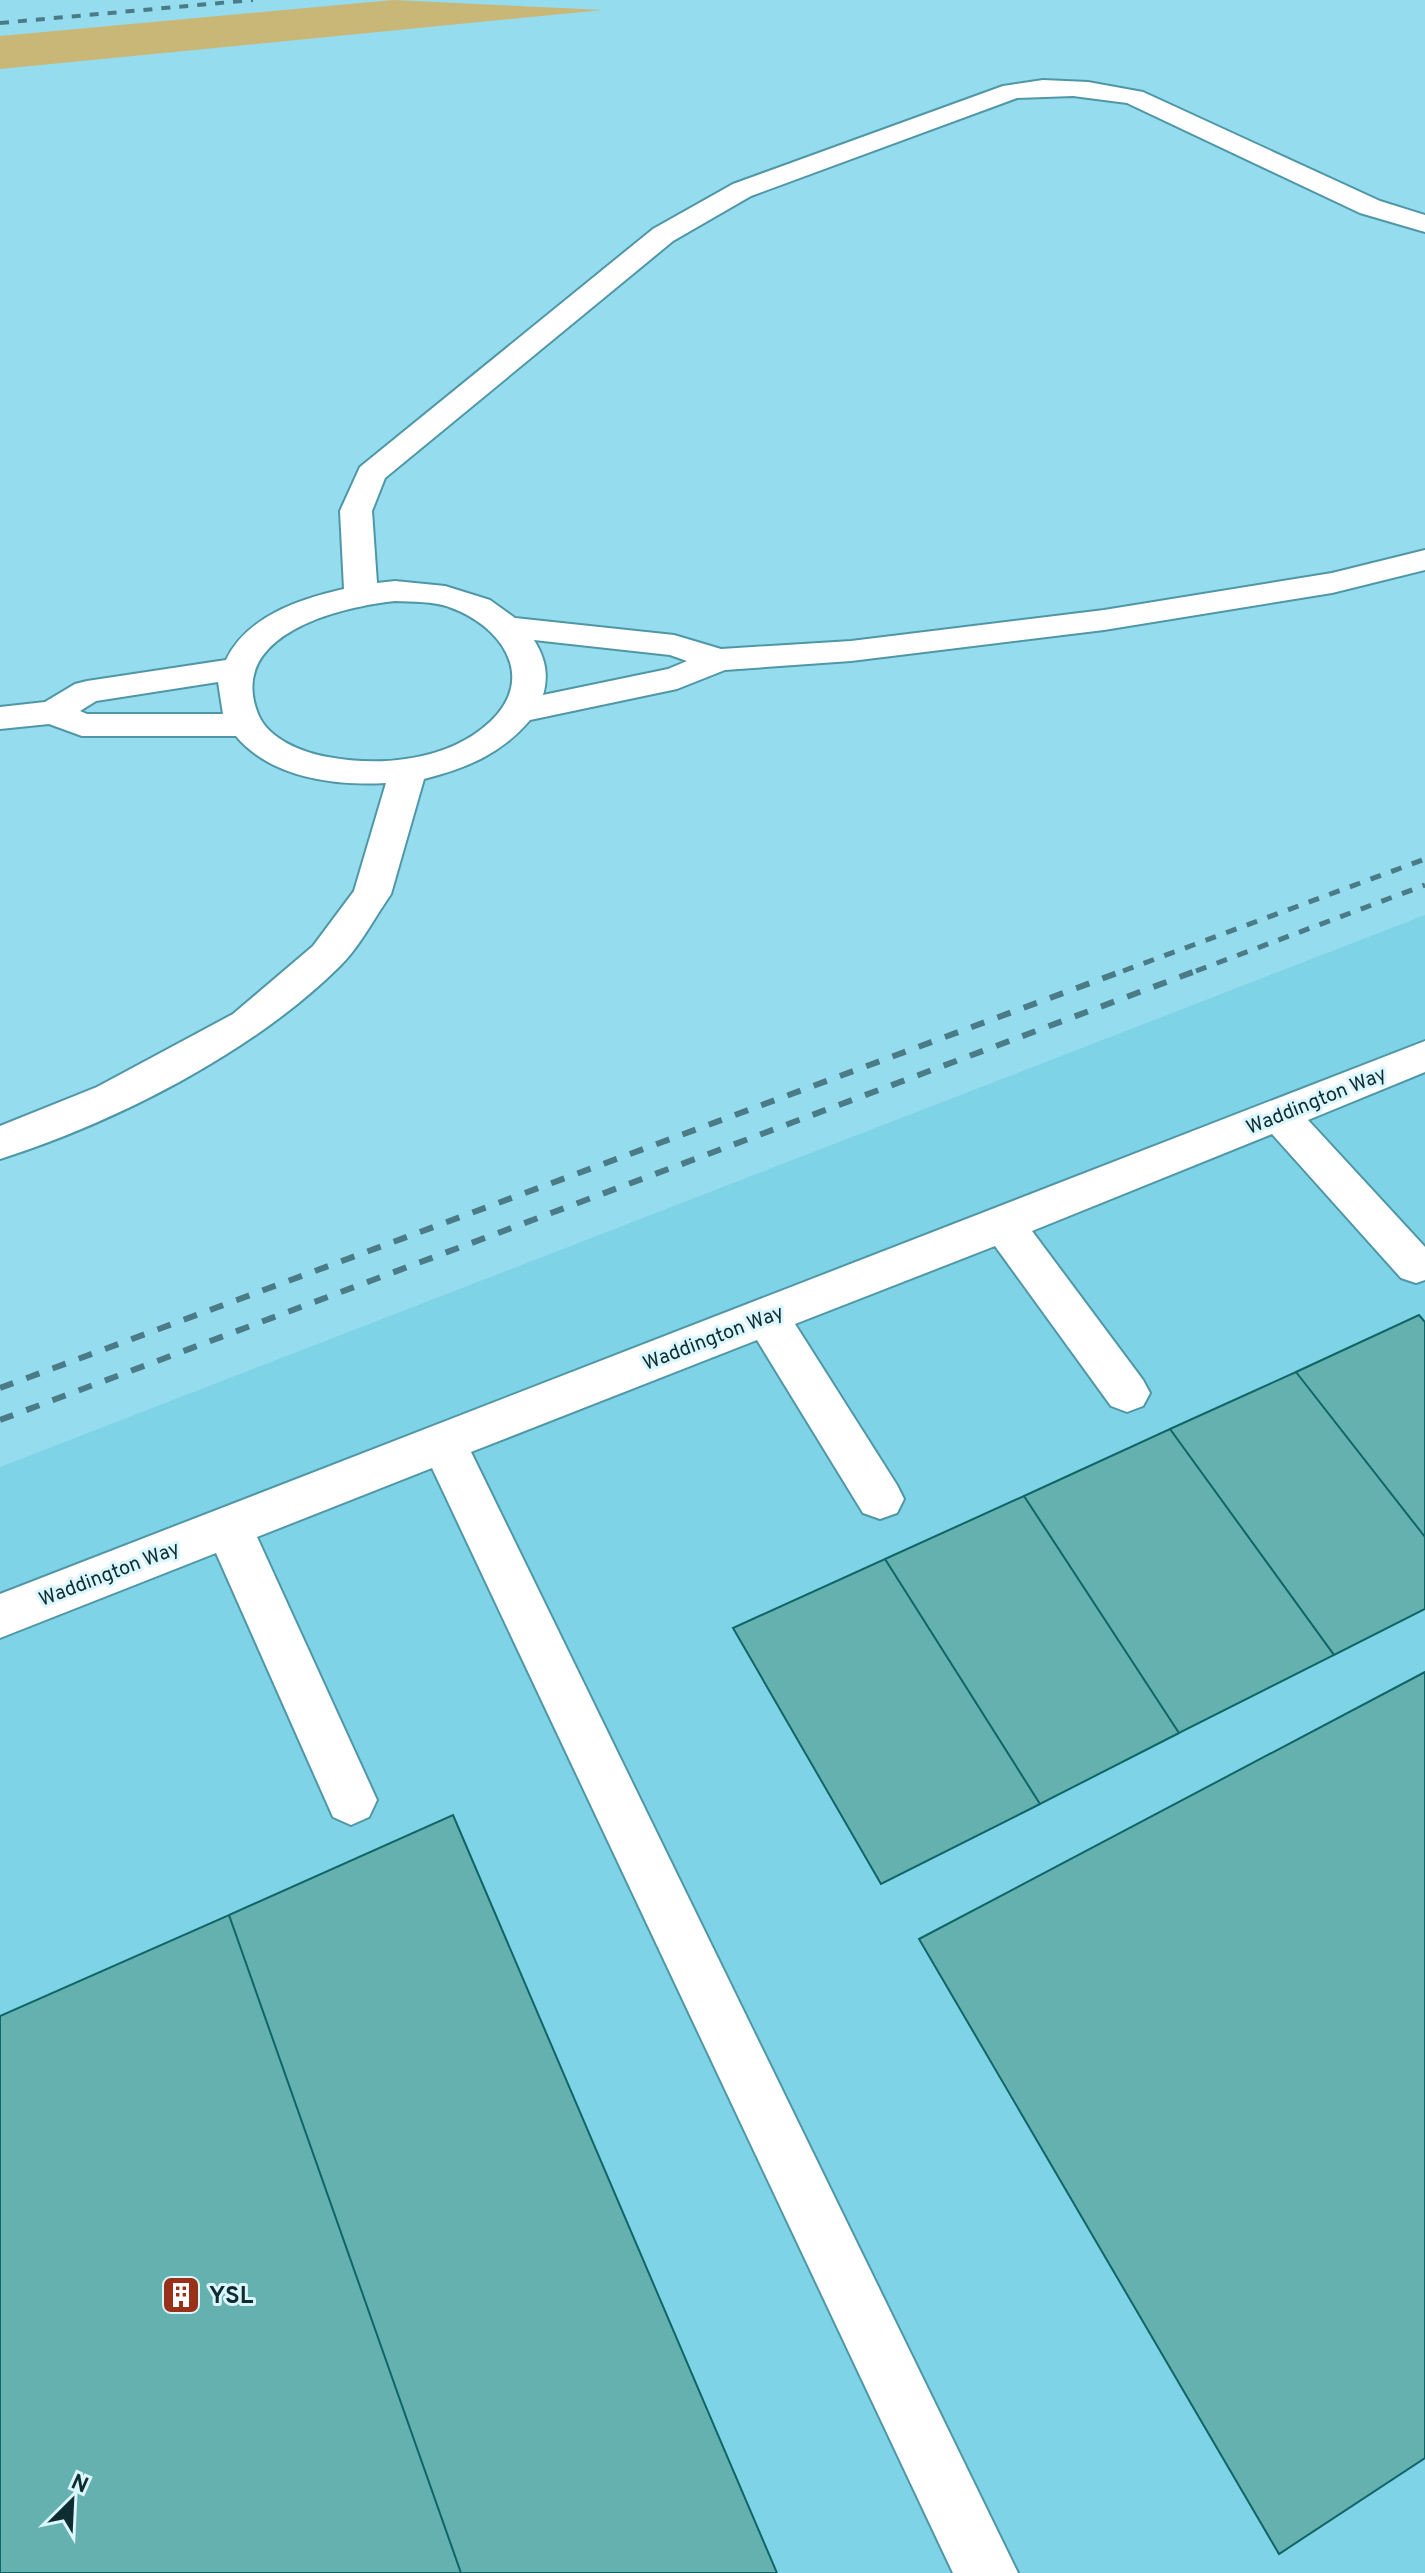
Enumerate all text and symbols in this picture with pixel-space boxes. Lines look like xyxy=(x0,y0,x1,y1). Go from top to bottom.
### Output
street label: Waddington Way xyxy=(1243,1062,1391,1142)
street label: Waddington Way xyxy=(640,1300,788,1378)
street label: Waddington Way xyxy=(36,1536,184,1614)
building icon: YSL xyxy=(160,2274,202,2316)
place label: YSL xyxy=(209,2282,254,2312)
north arrow xyxy=(32,2461,112,2541)
text: N xyxy=(66,2469,92,2501)

